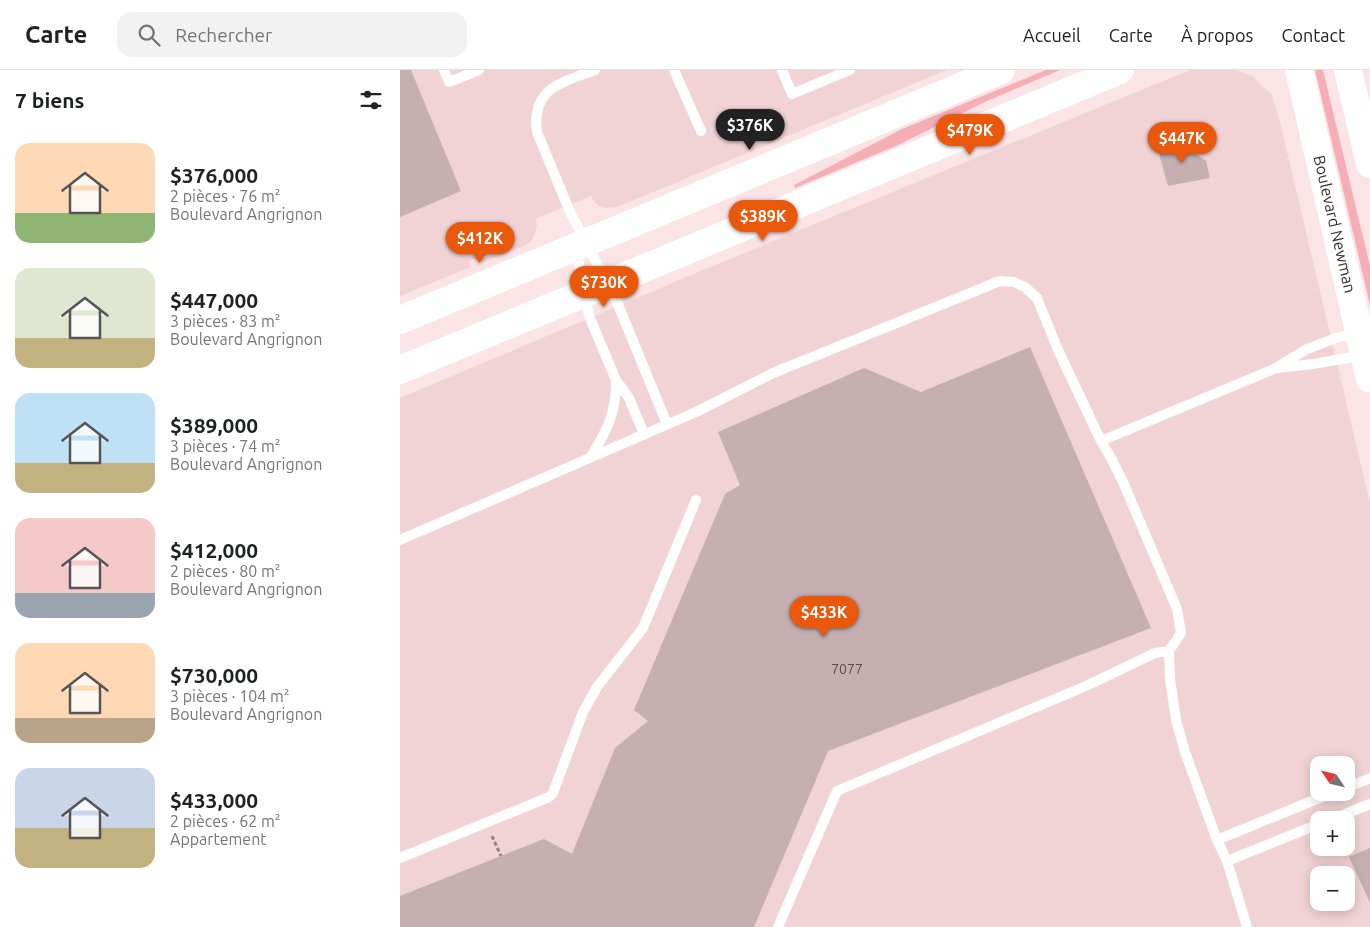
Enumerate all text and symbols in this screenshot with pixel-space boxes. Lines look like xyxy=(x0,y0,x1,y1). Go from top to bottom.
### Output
search box xyxy=(117,12,467,57)
text: Carte xyxy=(25,21,87,48)
icon: search xyxy=(135,21,163,49)
text: Rechercher xyxy=(175,24,272,46)
text: Accueil xyxy=(1023,25,1081,45)
text: Carte xyxy=(1109,25,1153,45)
text: À propos xyxy=(1181,25,1253,45)
text: Contact xyxy=(1281,25,1345,45)
icon: filters xyxy=(357,86,385,114)
text: 7 biens xyxy=(15,88,85,112)
pin: $376K xyxy=(715,108,785,151)
pin: $479K xyxy=(935,114,1005,156)
text: $376K xyxy=(727,116,773,134)
text: $479K xyxy=(947,121,993,139)
pin: $447K xyxy=(1147,122,1217,164)
text: $447K xyxy=(1159,129,1205,147)
street label: Boulevard Newman xyxy=(1310,153,1360,295)
icon: home xyxy=(55,163,115,223)
text: $376,000 xyxy=(170,163,258,187)
text: 2 pièces · 76 m² xyxy=(170,187,280,205)
pin: $389K xyxy=(728,200,798,242)
text: Boulevard Angrignon xyxy=(170,205,322,223)
text: $389K xyxy=(740,207,786,225)
pin: $412K xyxy=(445,222,515,264)
text: $412K xyxy=(457,229,503,247)
pin: $730K xyxy=(569,266,639,308)
text: $730K xyxy=(581,273,627,291)
icon: home xyxy=(55,288,115,348)
text: $447,000 xyxy=(170,288,258,312)
text: 3 pièces · 83 m² xyxy=(170,312,280,330)
text: Boulevard Angrignon xyxy=(170,330,322,348)
icon: home xyxy=(55,413,115,473)
text: $389,000 xyxy=(170,413,258,437)
text: 3 pièces · 74 m² xyxy=(170,437,280,455)
text: Boulevard Angrignon xyxy=(170,455,322,473)
icon: home xyxy=(55,538,115,598)
text: $412,000 xyxy=(170,538,258,562)
text: 2 pièces · 80 m² xyxy=(170,562,280,580)
text: Boulevard Angrignon xyxy=(170,580,322,598)
pin: $433K xyxy=(789,596,859,638)
text: $433K xyxy=(801,603,847,621)
house number: 7077 xyxy=(831,661,863,677)
icon: home xyxy=(55,663,115,723)
text: $730,000 xyxy=(170,663,258,687)
text: 3 pièces · 104 m² xyxy=(170,687,290,705)
text: Boulevard Angrignon xyxy=(170,705,322,723)
north arrow xyxy=(1310,756,1355,801)
map controls xyxy=(1310,756,1355,911)
icon: home xyxy=(55,788,115,848)
text: $433,000 xyxy=(170,788,258,812)
button: + xyxy=(1310,811,1355,856)
text: 2 pièces · 62 m² xyxy=(170,812,280,830)
text: Appartement xyxy=(170,830,267,848)
button: − xyxy=(1310,866,1355,911)

